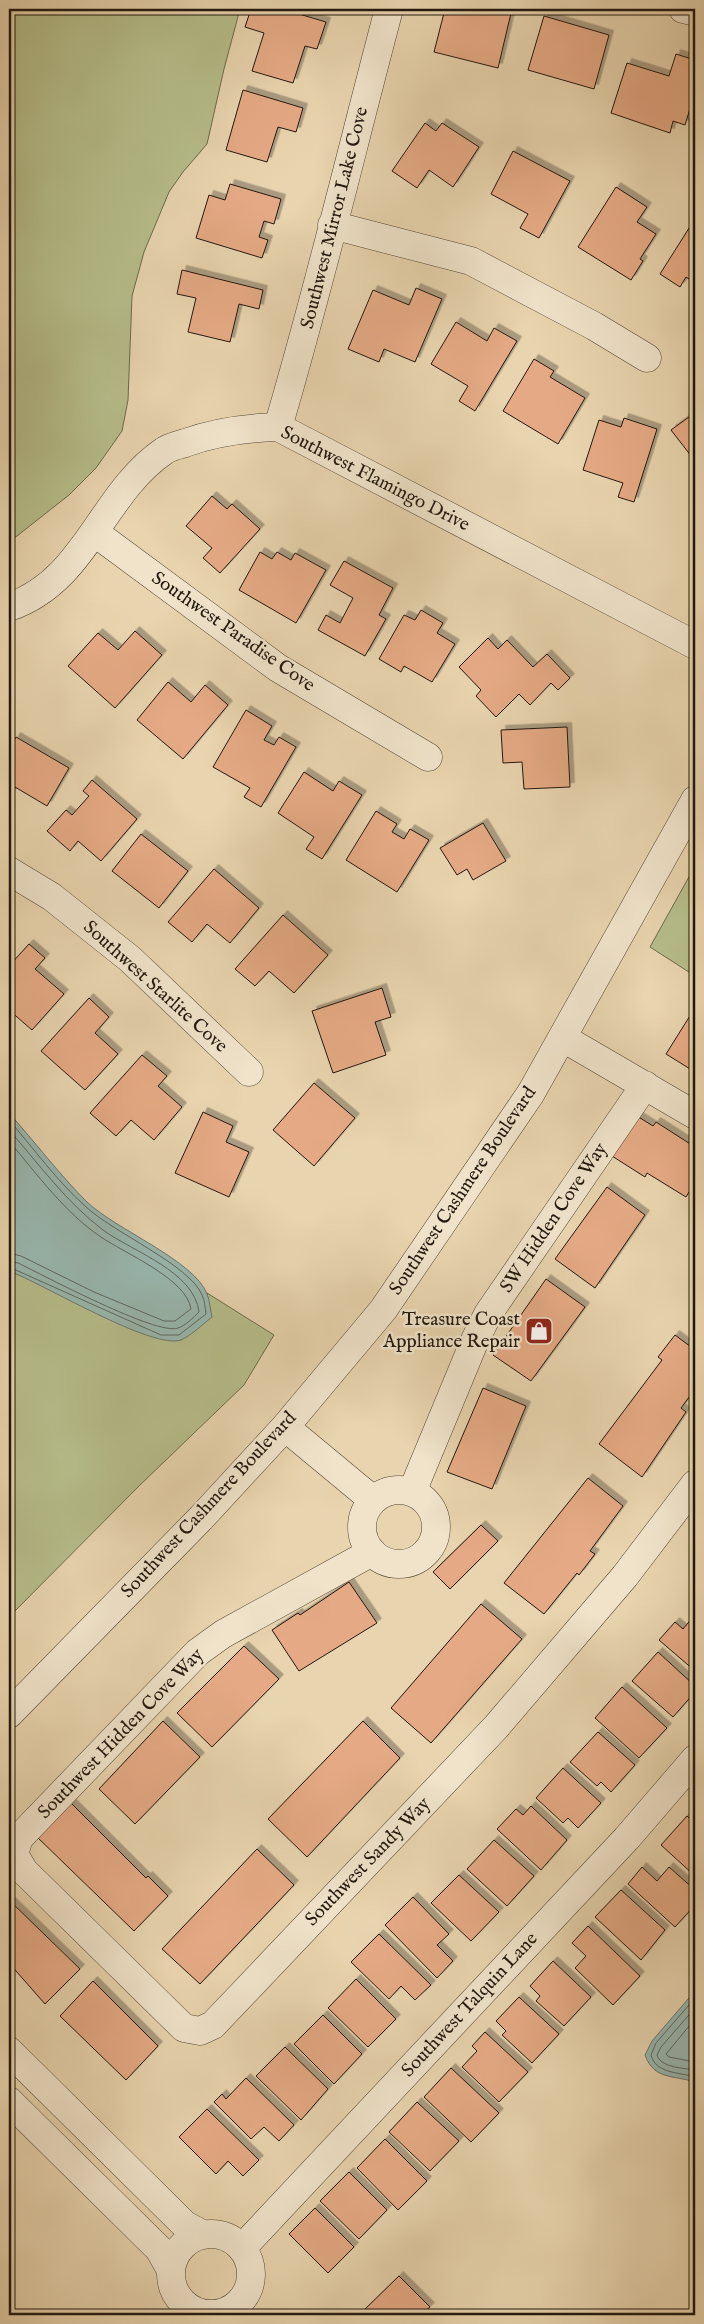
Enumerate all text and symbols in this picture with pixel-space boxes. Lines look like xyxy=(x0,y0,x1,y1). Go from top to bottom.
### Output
street label: Southwest Mirror Lake Cove xyxy=(296,104,374,332)
street label: Southwest Flamingo Drive xyxy=(277,421,474,537)
street label: Southwest Paradise Cove xyxy=(147,566,320,698)
street label: Southwest Starlite Cove xyxy=(78,916,232,1058)
street label: Southwest Cashmere Boulevard xyxy=(384,1081,542,1300)
street label: SW Hidden Cove Way xyxy=(495,1138,613,1298)
place label: Treasure Coast Appliance Repair xyxy=(382,1308,520,1354)
shop icon: Treasure Coast Appliance Repair xyxy=(524,1316,554,1346)
street label: Southwest Cashmere Boulevard xyxy=(116,1406,302,1603)
street label: Southwest Hidden Cove Way xyxy=(33,1643,209,1824)
street label: Southwest Sandy Way xyxy=(300,1792,436,1932)
street label: Southwest Talquin Lane xyxy=(397,1927,544,2082)

